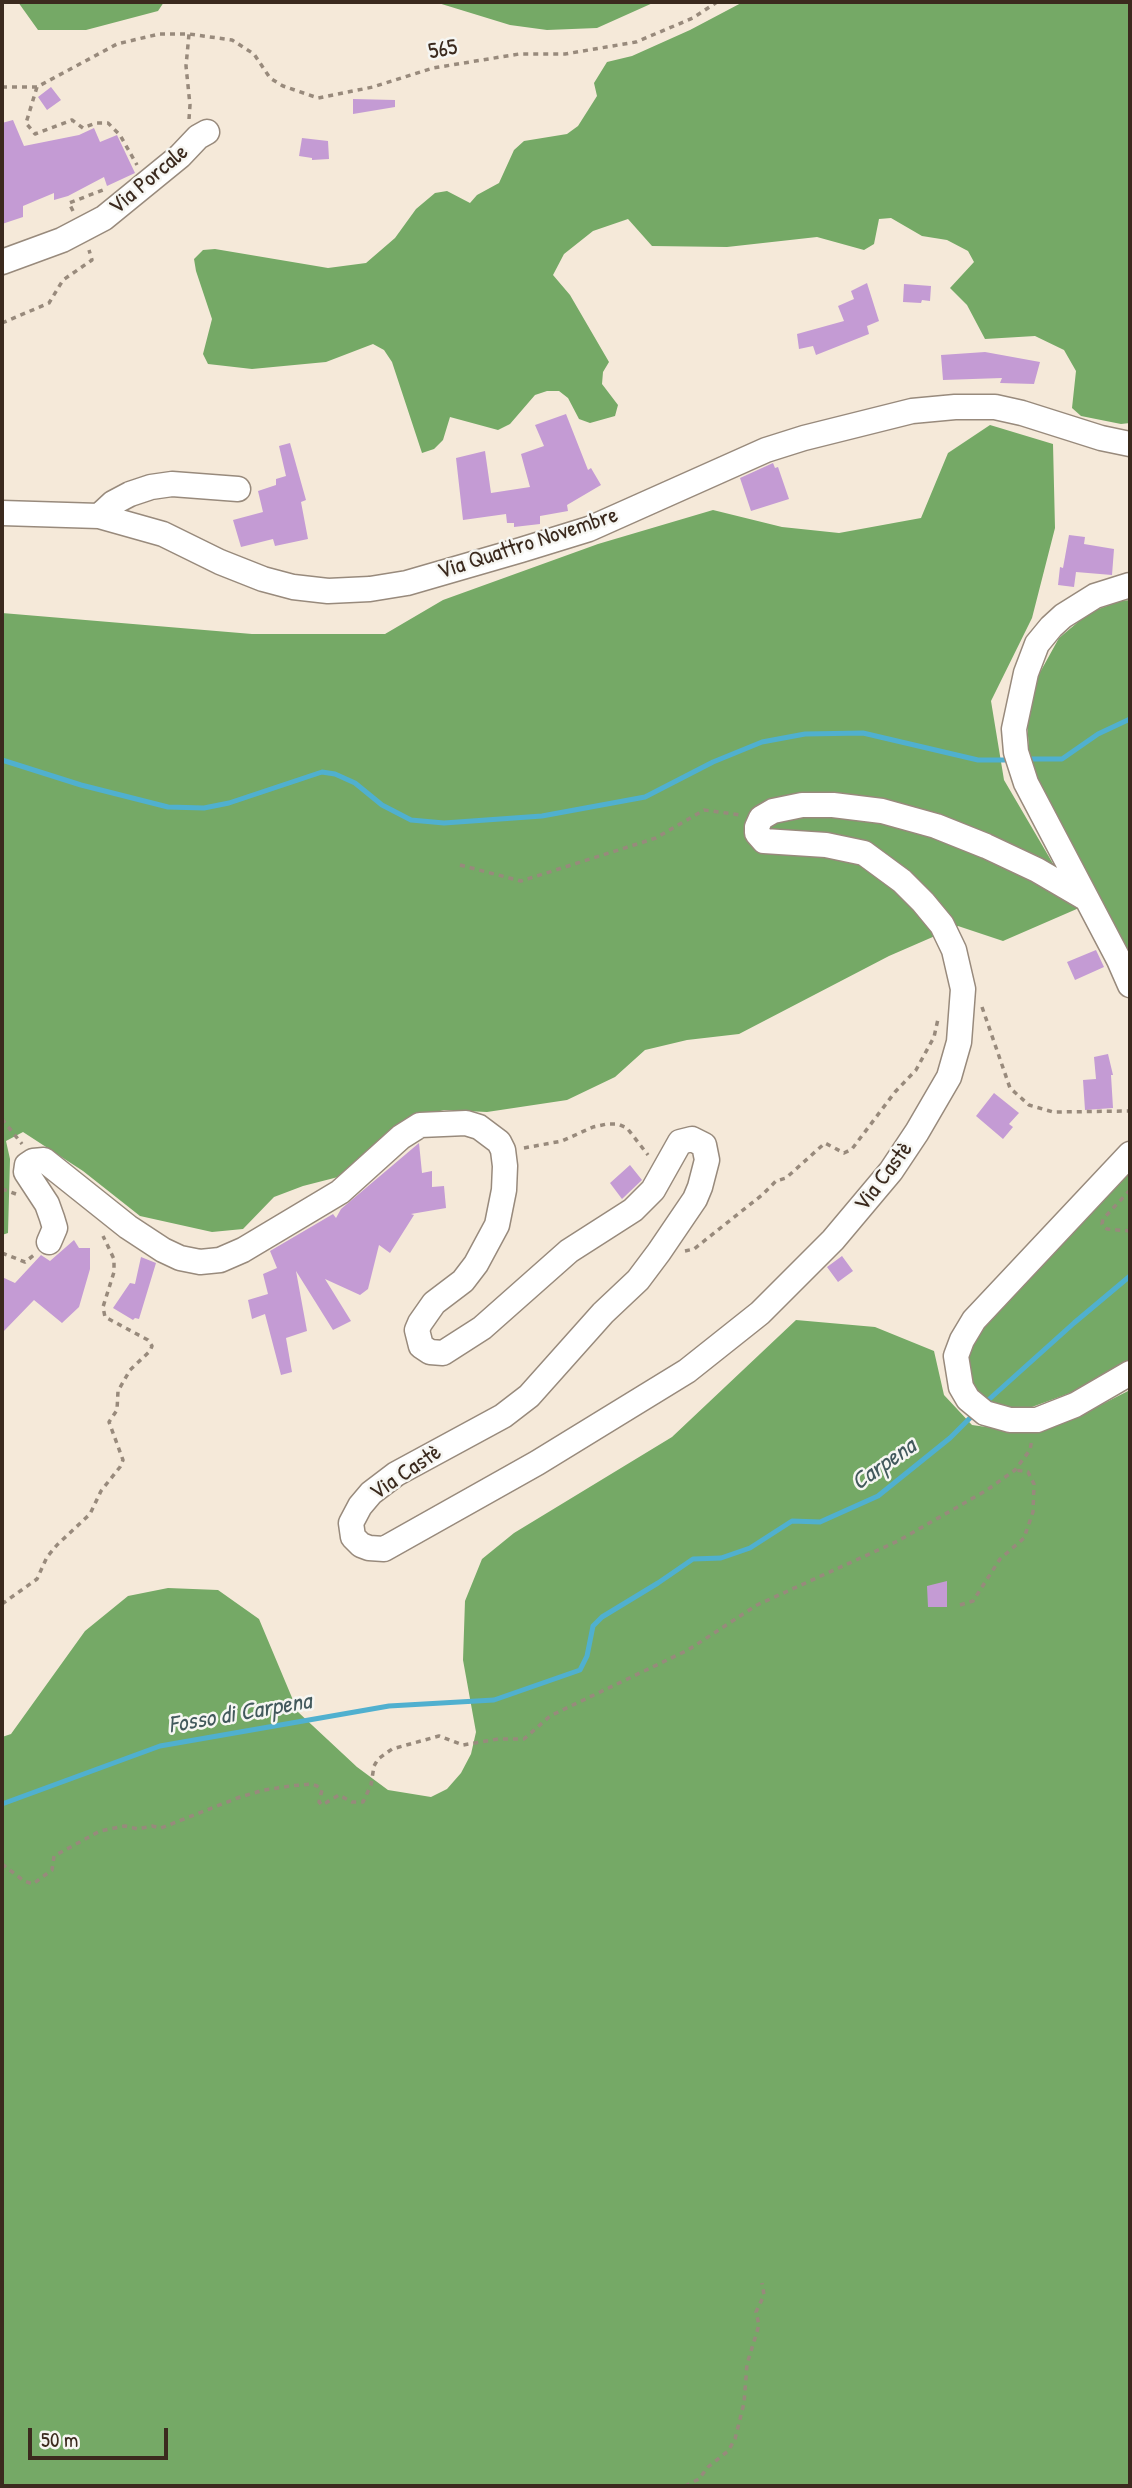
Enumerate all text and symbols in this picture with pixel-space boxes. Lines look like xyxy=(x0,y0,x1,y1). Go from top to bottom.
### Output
street label: 565 xyxy=(426,34,460,66)
street label: Via Porcale xyxy=(104,139,194,221)
street label: Via Quattro Novembre xyxy=(434,502,622,586)
street label: Via Castè xyxy=(849,1137,919,1217)
water label: Carpena xyxy=(846,1433,922,1497)
street label: Via Castè xyxy=(365,1439,447,1507)
water label: Fosso di Carpena xyxy=(166,1687,314,1741)
scale bar xyxy=(32,2414,172,2458)
text: 50 m xyxy=(41,2425,78,2454)

